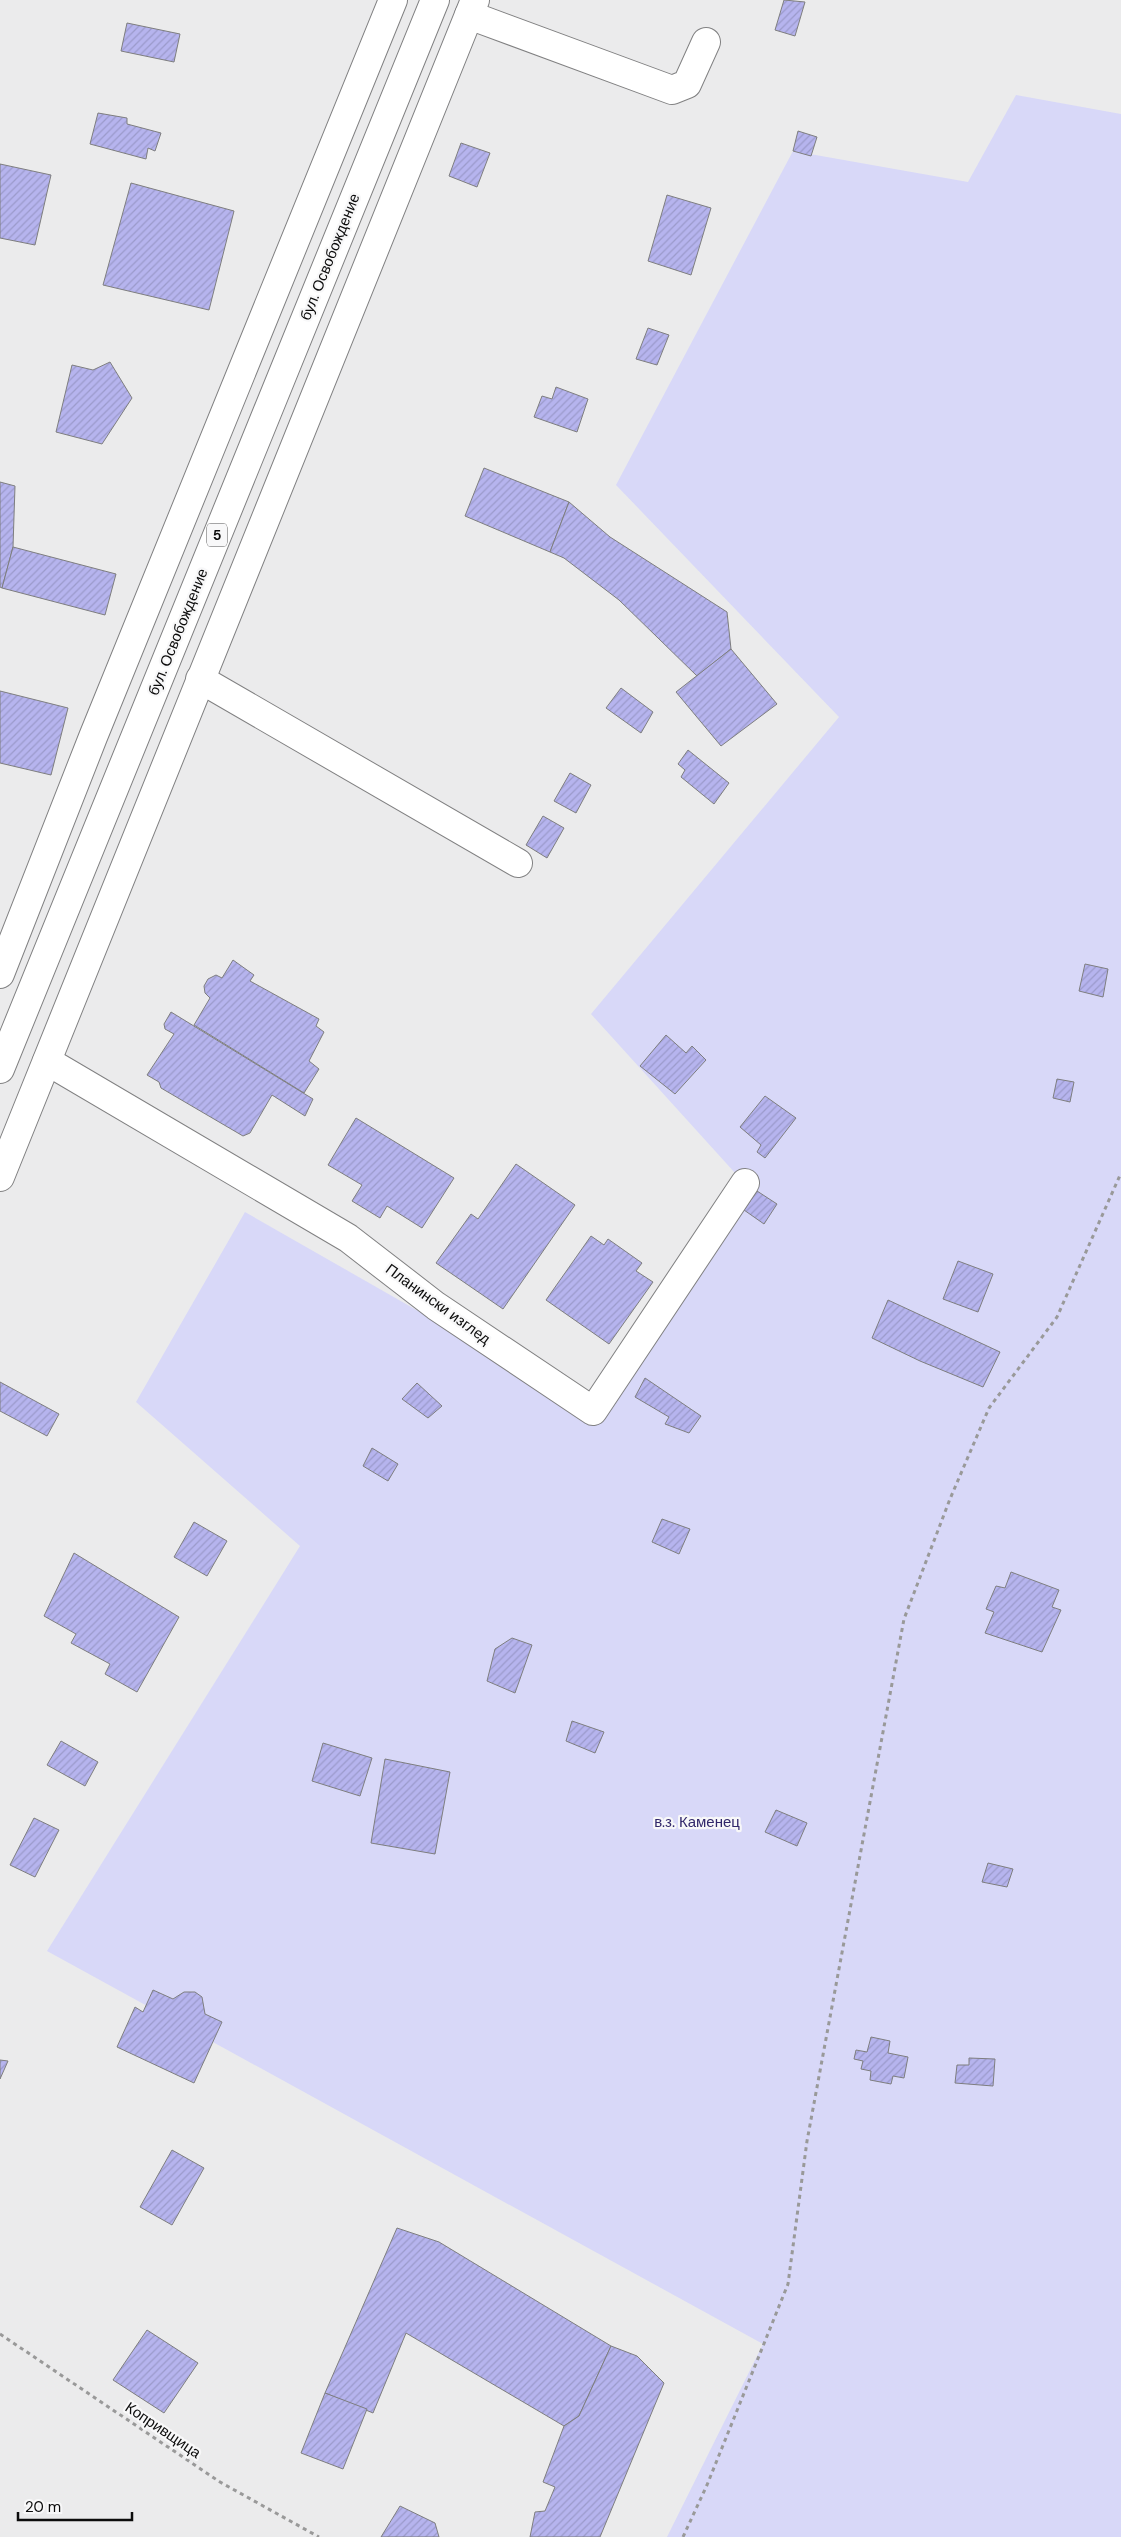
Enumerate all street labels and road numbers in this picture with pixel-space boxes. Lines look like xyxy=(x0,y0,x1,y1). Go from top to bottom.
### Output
street label: бул. Освобождение xyxy=(295,191,365,323)
road number: 5 xyxy=(207,524,227,546)
street label: бул. Освобождение xyxy=(143,566,213,698)
street label: Планински изглед xyxy=(381,1259,495,1349)
street label: Копривщица xyxy=(121,2397,205,2463)

